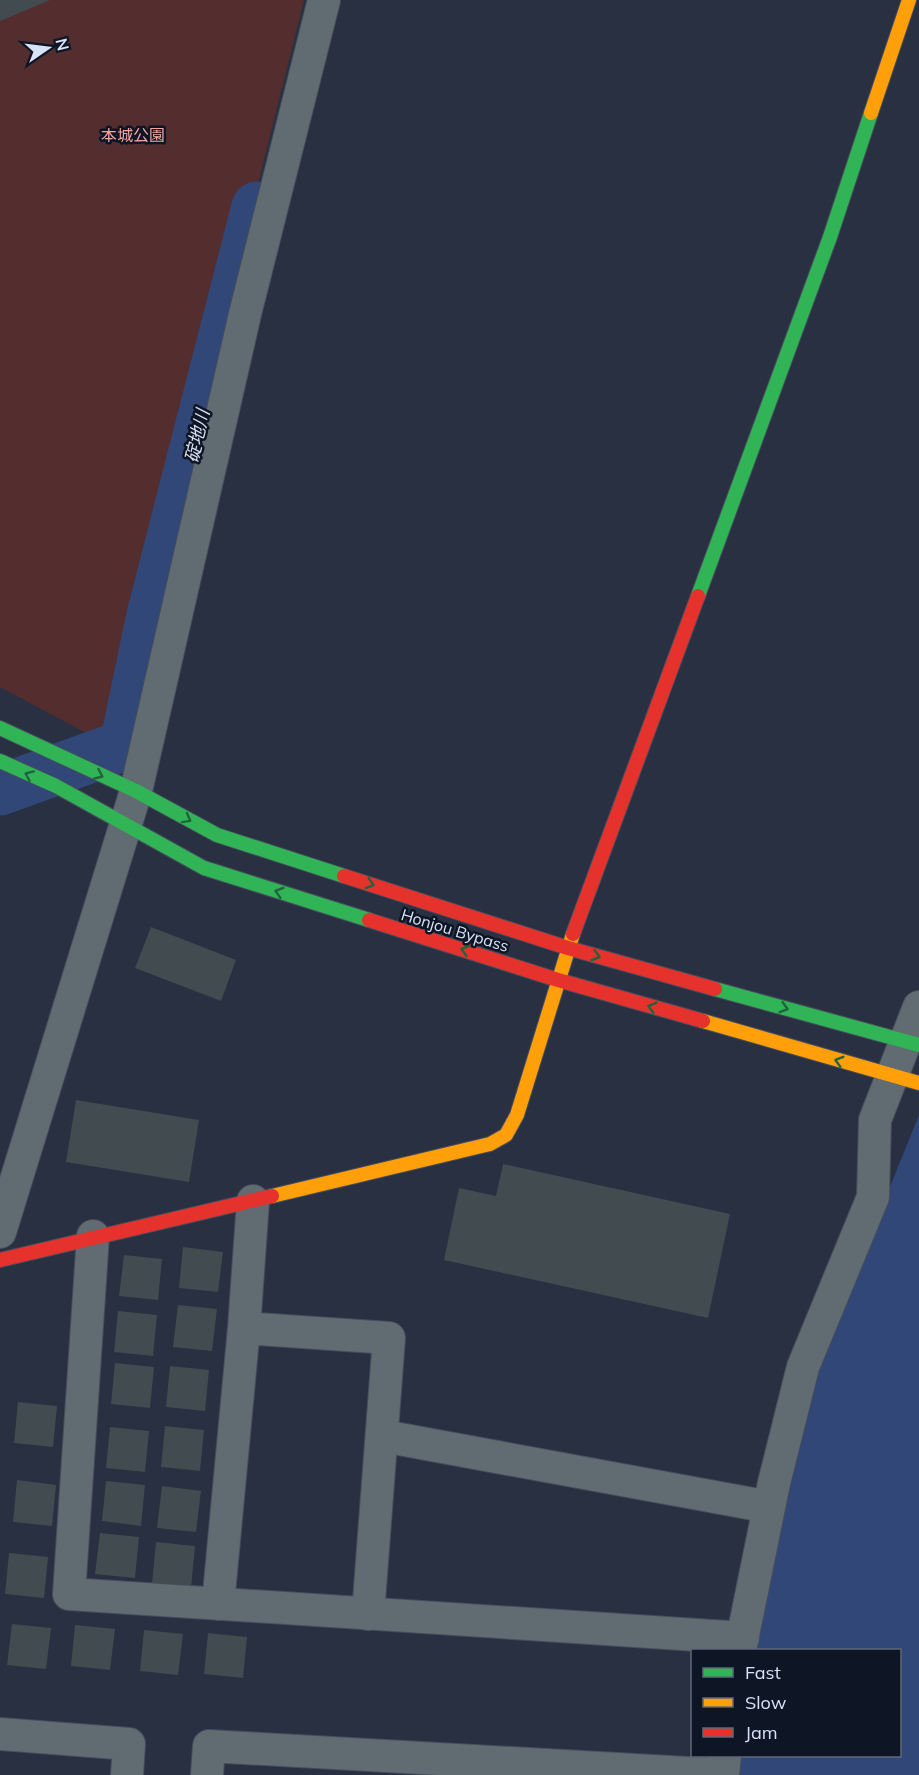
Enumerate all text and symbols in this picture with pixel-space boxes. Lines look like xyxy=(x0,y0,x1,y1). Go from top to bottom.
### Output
north arrow xyxy=(18,18,78,78)
text: N xyxy=(51,36,74,53)
park label: 本城公園 xyxy=(101,125,165,145)
water label: 碇地川 xyxy=(180,405,215,465)
one-way arrow xyxy=(93,767,104,779)
one-way arrow xyxy=(25,770,36,782)
one-way arrow xyxy=(181,812,191,823)
one-way arrow xyxy=(364,877,375,889)
one-way arrow xyxy=(274,887,285,899)
street label: Honjou Bypass xyxy=(399,904,511,956)
one-way arrow xyxy=(460,945,471,957)
one-way arrow xyxy=(591,948,601,961)
one-way arrow xyxy=(778,1001,789,1013)
one-way arrow xyxy=(647,1002,658,1014)
one-way arrow xyxy=(834,1056,845,1068)
legend xyxy=(691,1649,901,1757)
text: Fast xyxy=(745,1661,781,1684)
text: Slow xyxy=(745,1691,787,1714)
text: Jam xyxy=(745,1721,778,1744)

